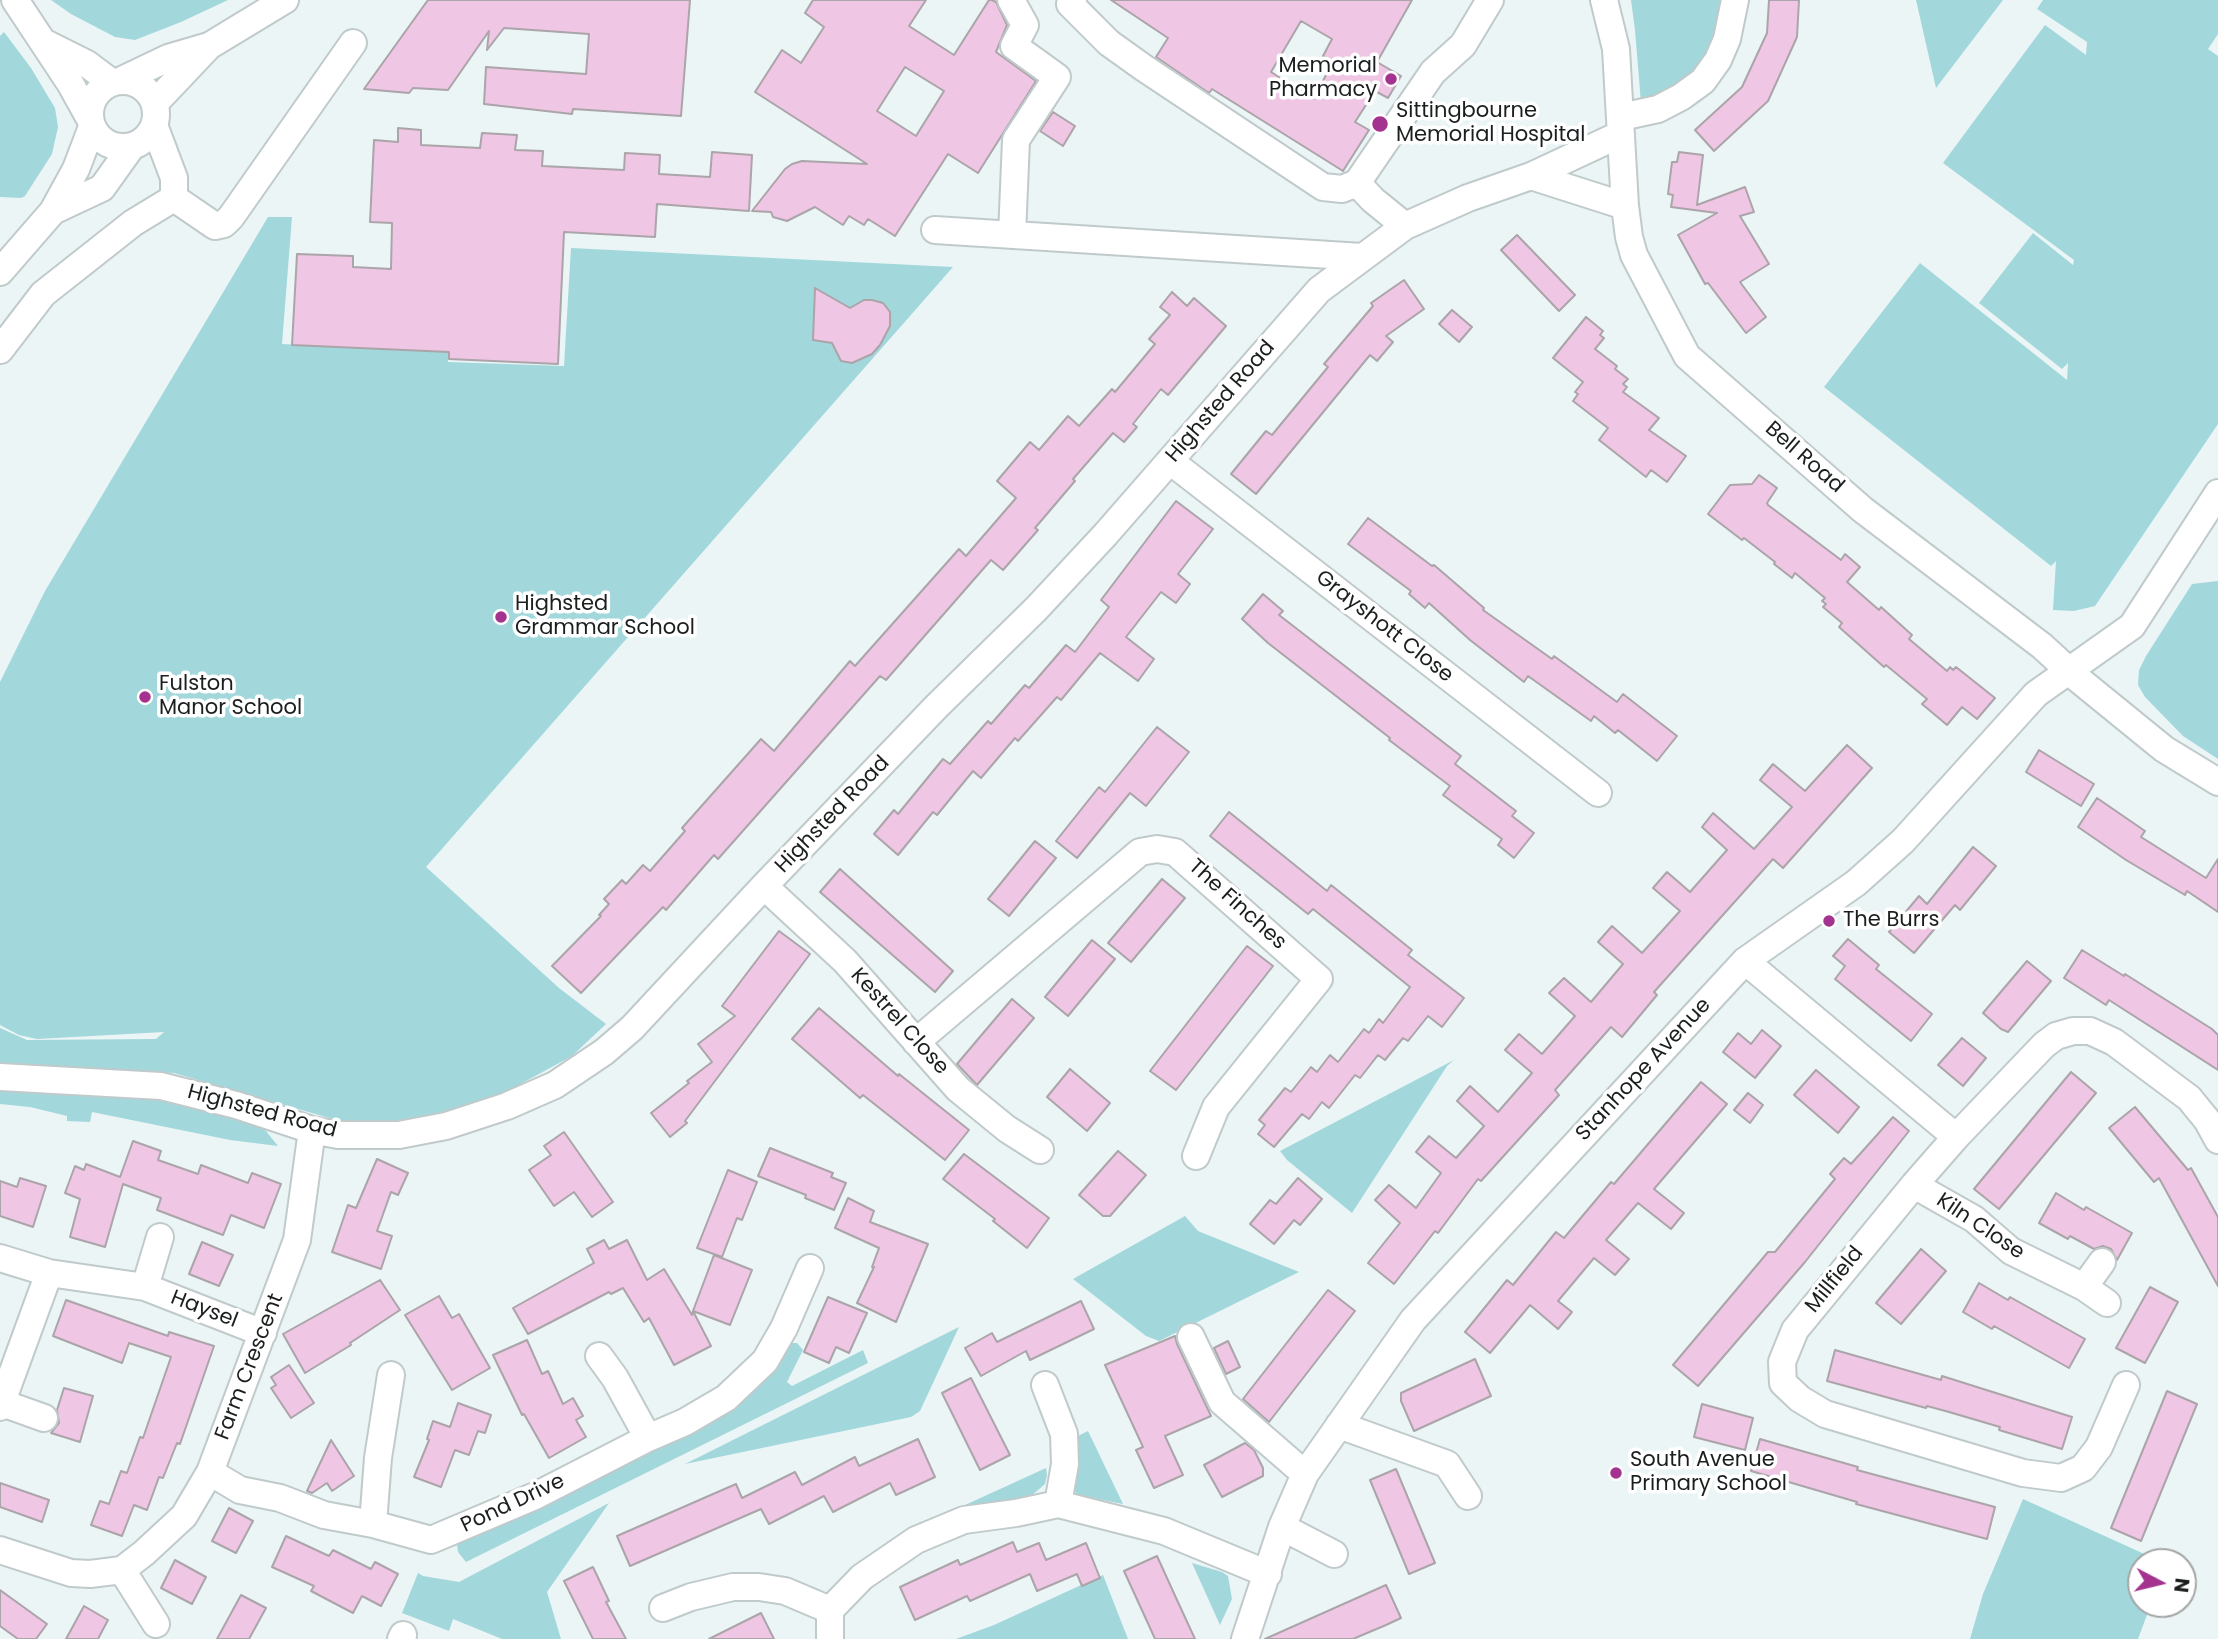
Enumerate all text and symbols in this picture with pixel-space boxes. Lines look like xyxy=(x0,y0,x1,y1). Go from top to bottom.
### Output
place label: Memorial Pharmacy xyxy=(1269,54,1377,104)
marker: Memorial Pharmacy xyxy=(1383,71,1399,87)
place label: Sittingbourne Memorial Hospital xyxy=(1396,99,1585,149)
marker: Sittingbourne Memorial Hospital xyxy=(1370,114,1390,134)
street label: Highsted Road xyxy=(1161,336,1281,468)
street label: Bell Road xyxy=(1759,417,1849,499)
street label: Grayshott Close xyxy=(1310,565,1458,689)
place label: Highsted Grammar School xyxy=(515,592,695,642)
marker: Highsted Grammar School xyxy=(493,609,509,625)
place label: Fulston Manor School xyxy=(159,672,302,722)
marker: Fulston Manor School xyxy=(137,689,153,705)
street label: Highsted Road xyxy=(771,751,895,879)
street label: The Finches xyxy=(1183,855,1291,955)
place label: The Burrs xyxy=(1843,908,1939,934)
marker: The Burrs xyxy=(1821,913,1837,929)
street label: Kestrel Close xyxy=(845,964,953,1080)
street label: Stanhope Avenue xyxy=(1571,993,1717,1147)
street label: Highsted Road xyxy=(185,1080,339,1144)
street label: Kiln Close xyxy=(1931,1188,2029,1266)
street label: Millfield xyxy=(1801,1242,1869,1318)
street label: Haysel xyxy=(167,1286,241,1334)
street label: Farm Crescent xyxy=(211,1290,289,1444)
place label: South Avenue Primary School xyxy=(1630,1448,1787,1498)
marker: South Avenue Primary School xyxy=(1608,1465,1624,1481)
street label: Pond Drive xyxy=(457,1469,569,1539)
north arrow xyxy=(2127,1548,2197,1618)
text: N xyxy=(2167,1577,2196,1594)

